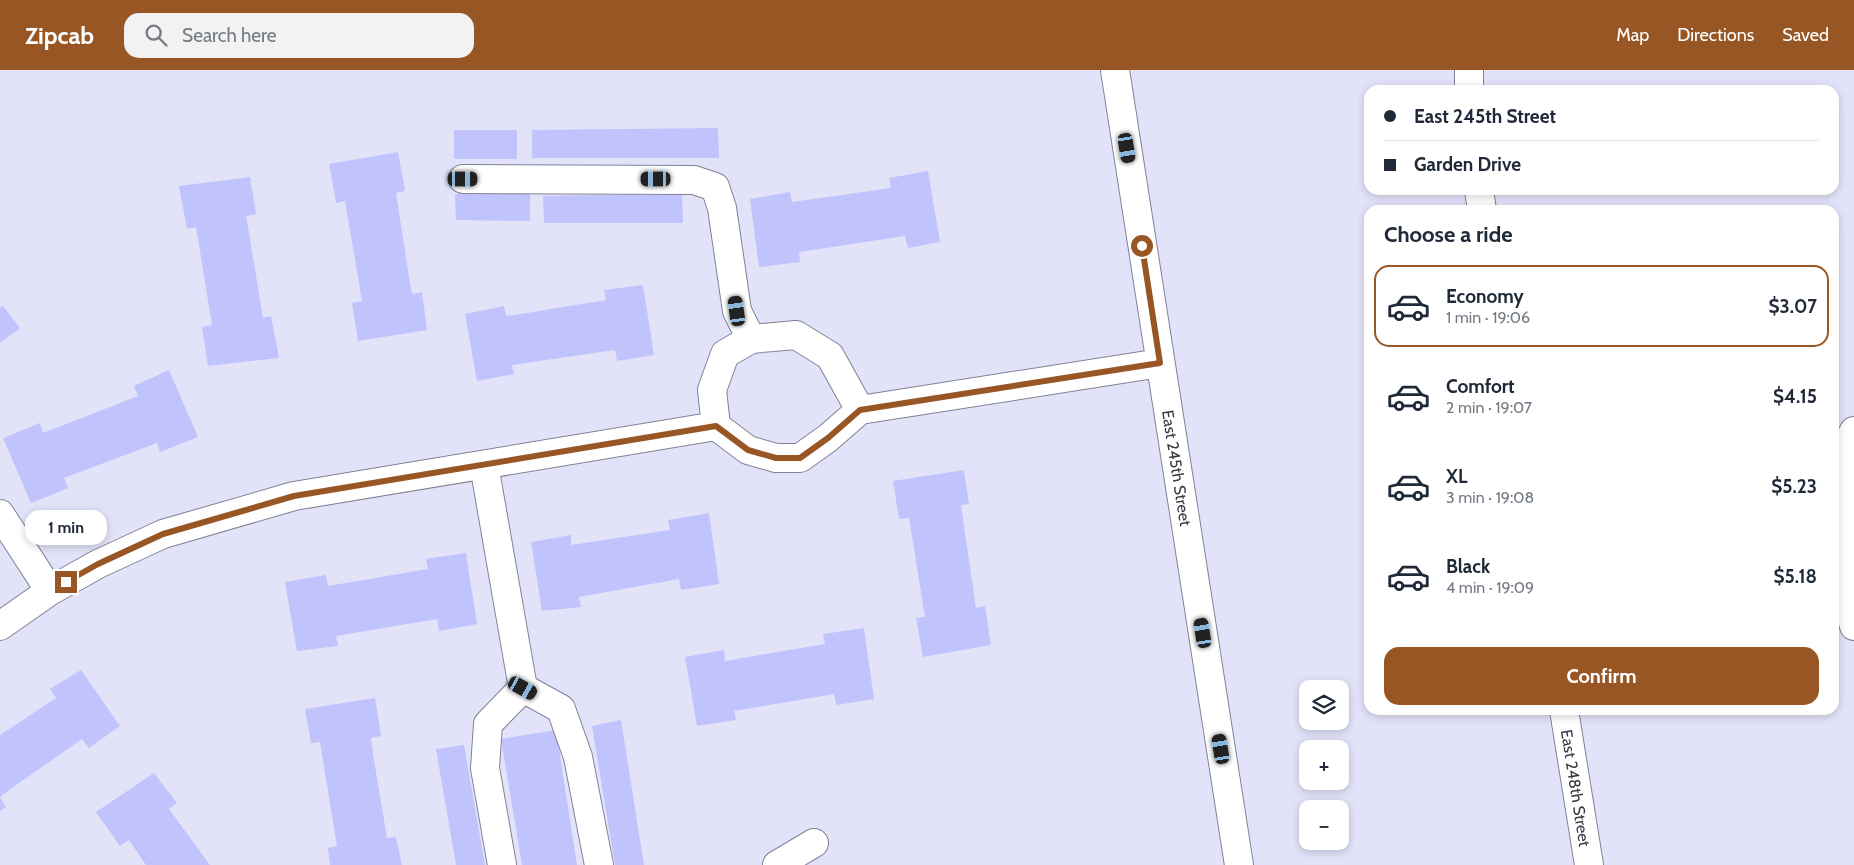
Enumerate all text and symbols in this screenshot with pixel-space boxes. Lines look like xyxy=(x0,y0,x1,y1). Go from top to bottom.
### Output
search box xyxy=(124,13,474,58)
text: Zipcab xyxy=(25,21,94,50)
icon: search xyxy=(142,21,170,49)
text: Search here xyxy=(182,24,276,47)
text: Map xyxy=(1616,24,1649,46)
text: Directions xyxy=(1677,24,1754,46)
text: Saved xyxy=(1782,24,1829,46)
text: East 245th Street xyxy=(1414,105,1556,128)
car xyxy=(1117,132,1136,164)
text: Garden Drive xyxy=(1414,153,1521,176)
car xyxy=(448,172,478,187)
car xyxy=(641,172,671,187)
text: Choose a ride xyxy=(1384,221,1513,248)
route start xyxy=(1131,235,1153,257)
icon: car xyxy=(1386,284,1431,329)
text: Economy xyxy=(1446,285,1524,308)
car xyxy=(727,295,746,327)
text: $3.07 xyxy=(1769,295,1817,318)
text: 1 min · 19:06 xyxy=(1446,308,1530,327)
icon: car xyxy=(1386,374,1431,419)
text: Comfort xyxy=(1446,375,1515,398)
text: $4.15 xyxy=(1773,385,1817,408)
text: 2 min · 19:07 xyxy=(1446,398,1532,417)
street label: East 245th Street xyxy=(1158,409,1195,528)
icon: car xyxy=(1386,464,1431,509)
text: XL xyxy=(1446,465,1467,488)
text: $5.23 xyxy=(1771,475,1817,498)
text: 3 min · 19:08 xyxy=(1446,488,1534,507)
callout: 1 min xyxy=(25,510,107,544)
text: 1 min xyxy=(48,518,84,537)
icon: car xyxy=(1386,554,1431,599)
text: Black xyxy=(1446,555,1490,578)
text: $5.18 xyxy=(1773,565,1817,588)
route end xyxy=(55,571,77,593)
text: 4 min · 19:09 xyxy=(1446,578,1534,597)
car xyxy=(1193,617,1212,649)
button: Confirm xyxy=(1384,647,1819,705)
car xyxy=(506,674,539,702)
map controls xyxy=(1299,680,1349,850)
button: layers xyxy=(1299,680,1349,730)
street label: East 248th Street xyxy=(1557,728,1594,849)
car xyxy=(1211,733,1230,765)
button: + xyxy=(1299,740,1349,790)
button: − xyxy=(1299,800,1349,850)

